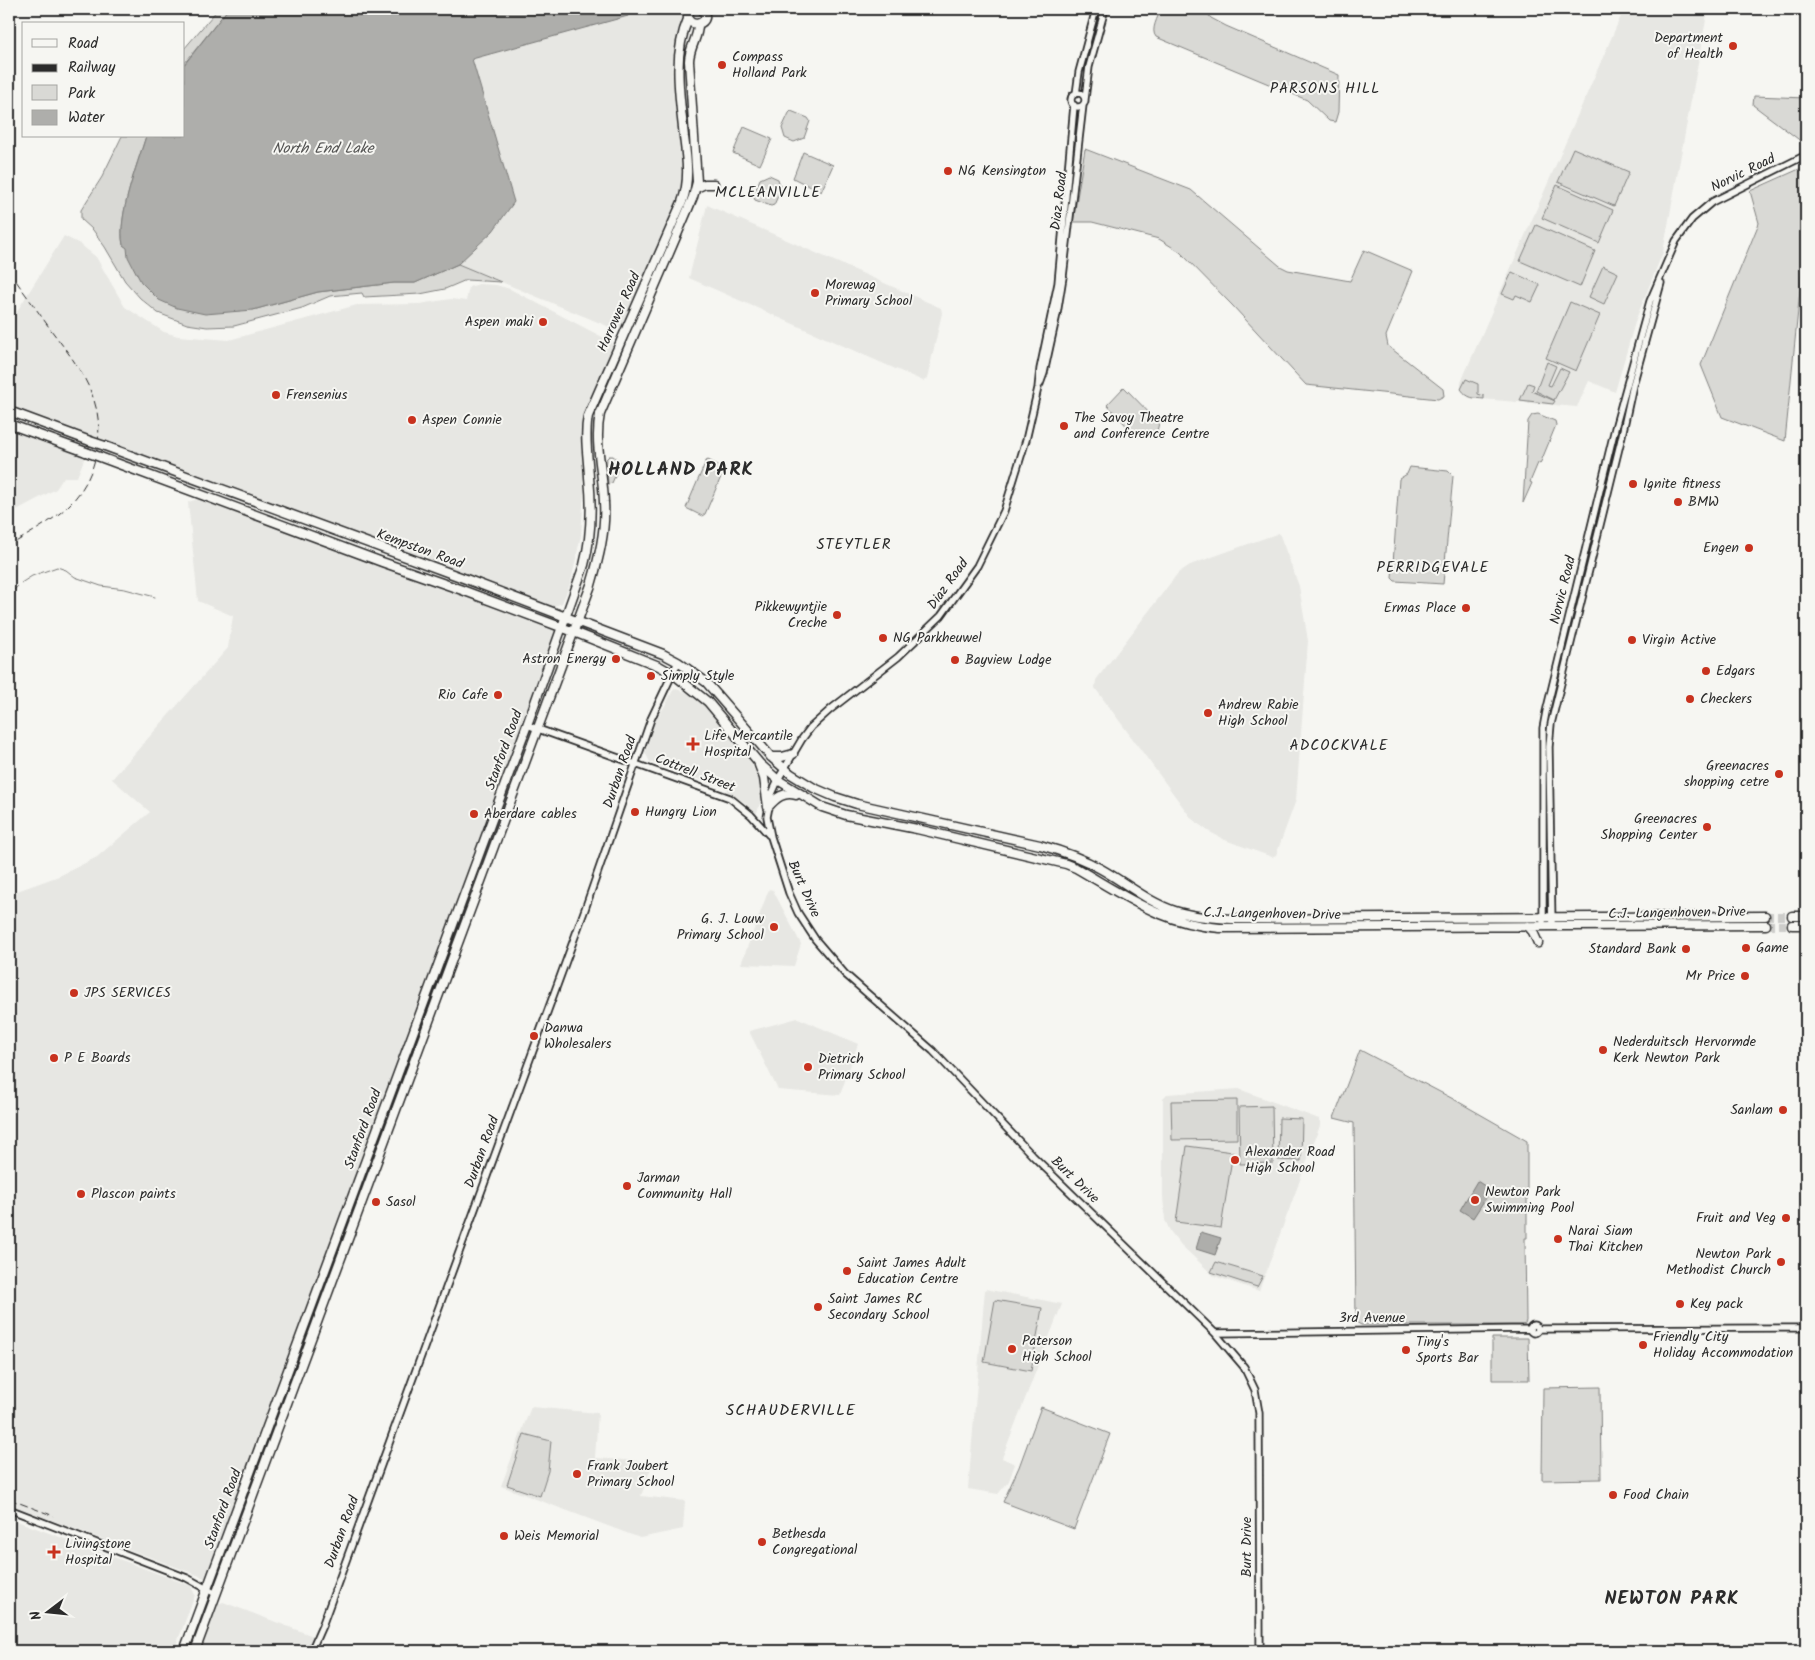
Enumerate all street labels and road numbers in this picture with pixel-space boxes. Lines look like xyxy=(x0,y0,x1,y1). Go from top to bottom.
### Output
street label: Norvic Road xyxy=(1707,147,1780,198)
street label: Diaz Road xyxy=(1045,169,1074,232)
street label: Harrower Road xyxy=(592,268,647,356)
street label: Kempston Road xyxy=(373,523,468,575)
street label: Diaz Road xyxy=(922,553,975,614)
street label: Norvic Road xyxy=(1544,553,1582,626)
street label: Stanford Road xyxy=(479,706,529,793)
street label: Durban Road xyxy=(597,732,643,811)
street label: Cottrell Street xyxy=(652,748,739,799)
street label: Burt Drive xyxy=(782,857,827,922)
street label: C.J. Langenhoven Drive xyxy=(1608,901,1747,925)
street label: C.J. Langenhoven Drive xyxy=(1203,902,1342,926)
street label: Stanford Road xyxy=(338,1085,388,1172)
street label: Durban Road xyxy=(459,1112,506,1191)
street label: Burt Drive xyxy=(1046,1151,1105,1209)
street label: 3rd Avenue xyxy=(1339,1307,1406,1329)
street label: Stanford Road xyxy=(198,1465,248,1552)
street label: Durban Road xyxy=(319,1492,366,1571)
street label: Burt Drive xyxy=(1236,1516,1258,1577)

